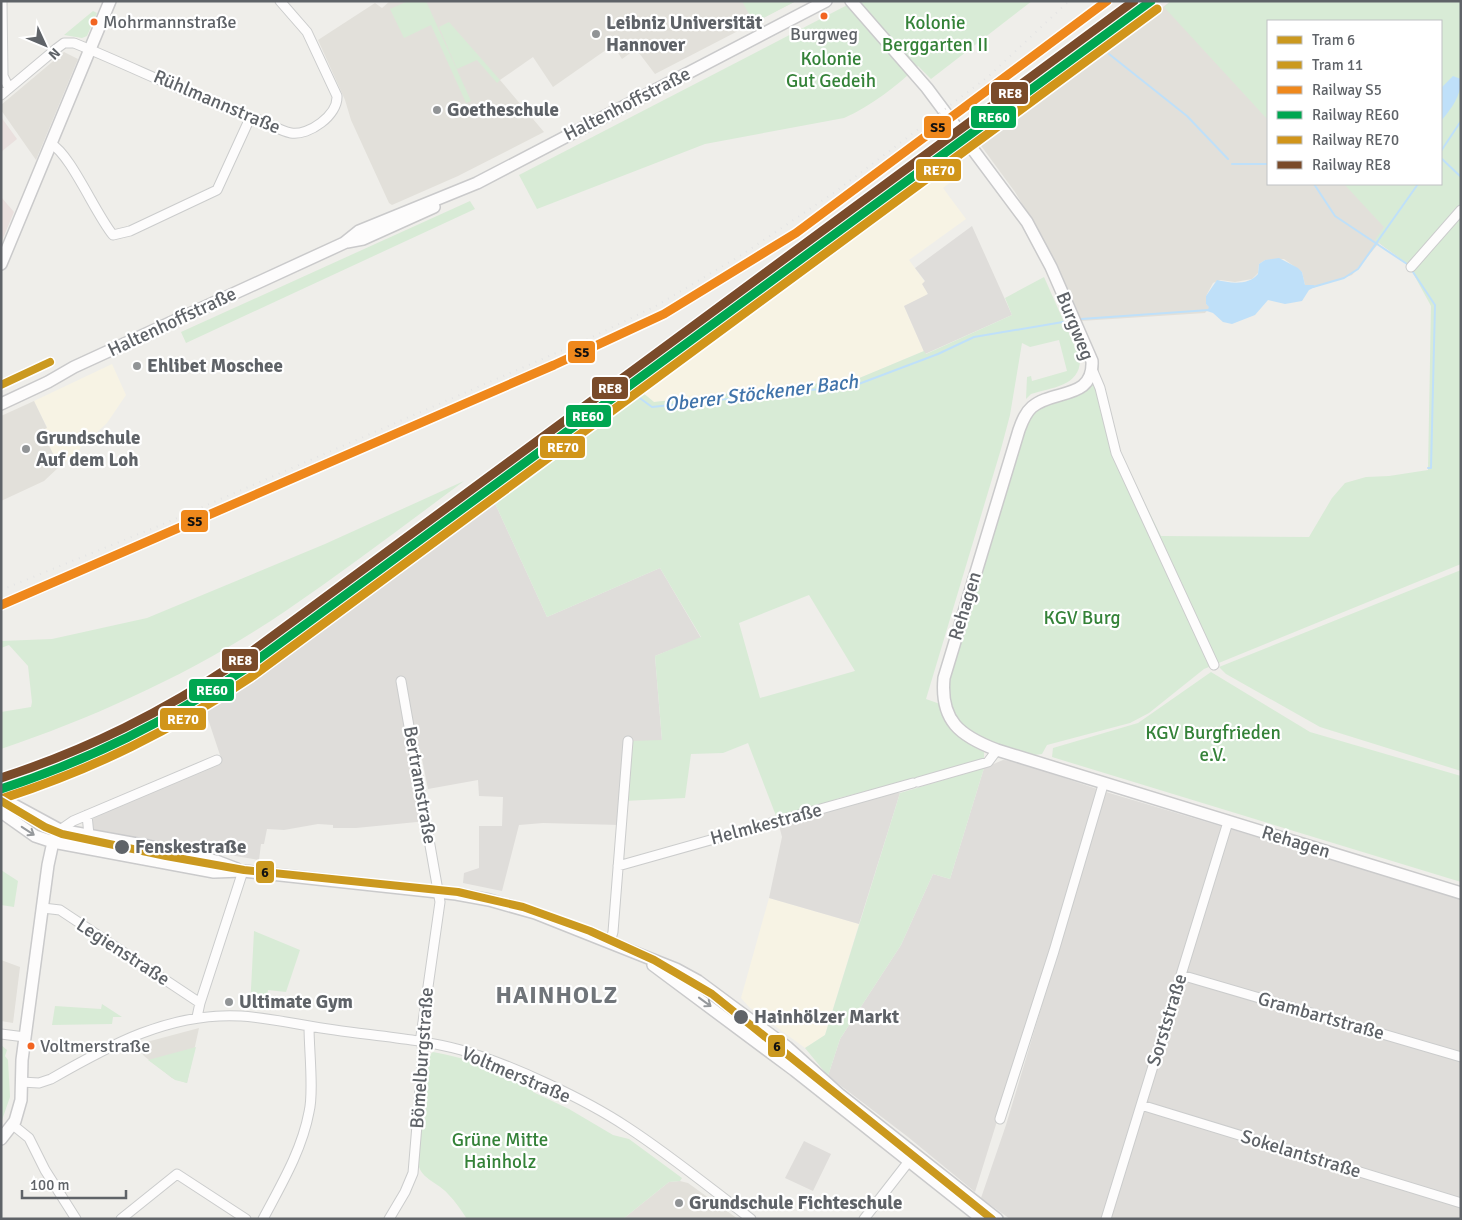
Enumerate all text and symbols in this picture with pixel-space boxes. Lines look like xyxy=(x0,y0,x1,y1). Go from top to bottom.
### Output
place label: Mohrmannstraße xyxy=(103,11,237,33)
place label: Leibniz Universität Hannover xyxy=(606,11,762,57)
marker: Burgweg xyxy=(819,11,829,21)
park label: Kolonie Berggarten II xyxy=(882,11,988,57)
marker: Mohrmannstraße xyxy=(89,17,99,27)
north arrow xyxy=(20,20,70,70)
legend xyxy=(1267,20,1442,185)
place label: Burgweg xyxy=(790,23,858,45)
marker: Leibniz Universität Hannover xyxy=(590,28,602,40)
text: Tram 6 xyxy=(1312,31,1355,49)
text: N xyxy=(44,44,63,63)
park label: Kolonie Gut Gedeih xyxy=(786,47,876,93)
text: Tram 11 xyxy=(1312,56,1363,74)
street label: Haltenhoffstraße xyxy=(560,62,694,146)
street label: Rühlmannstraße xyxy=(150,64,284,140)
line badge: RE8 xyxy=(990,81,1029,105)
text: Railway S5 xyxy=(1312,81,1382,99)
text: RE8 xyxy=(998,85,1023,102)
place label: Goetheschule xyxy=(447,98,559,122)
marker: Goetheschule xyxy=(431,104,443,116)
line badge: RE60 xyxy=(970,105,1017,129)
text: Railway RE60 xyxy=(1312,106,1399,124)
text: RE60 xyxy=(978,109,1010,126)
line badge: S5 xyxy=(923,115,952,139)
text: S5 xyxy=(930,119,946,136)
text: Railway RE70 xyxy=(1312,131,1399,149)
text: Railway RE8 xyxy=(1312,156,1391,174)
line badge: RE70 xyxy=(915,158,962,182)
text: RE70 xyxy=(923,162,955,179)
street label: Haltenhoffstraße xyxy=(104,282,240,362)
street label: Burgweg xyxy=(1050,288,1100,364)
line badge: S5 xyxy=(567,340,596,364)
text: S5 xyxy=(574,344,590,361)
place label: Ehlibet Moschee xyxy=(147,354,283,378)
marker: Ehlibet Moschee xyxy=(131,360,143,372)
water label: Oberer Stöckener Bach xyxy=(663,369,860,417)
line badge: RE8 xyxy=(591,376,629,400)
text: RE8 xyxy=(598,380,623,397)
line badge: RE60 xyxy=(565,404,612,428)
text: RE60 xyxy=(572,408,604,425)
place label: Grundschule Auf dem Loh xyxy=(36,426,140,472)
line badge: RE70 xyxy=(539,435,586,459)
text: RE70 xyxy=(547,439,579,456)
marker: Grundschule Auf dem Loh xyxy=(20,443,32,455)
line badge: S5 xyxy=(180,509,209,533)
text: S5 xyxy=(187,513,203,530)
street label: Rehagen xyxy=(943,569,987,643)
park label: KGV Burg xyxy=(1044,606,1120,630)
line badge: RE8 xyxy=(221,648,259,672)
text: RE8 xyxy=(228,652,253,669)
line badge: RE60 xyxy=(188,678,235,702)
text: RE60 xyxy=(196,682,228,699)
line badge: RE70 xyxy=(159,707,207,731)
text: RE70 xyxy=(167,711,199,728)
park label: KGV Burgfrieden e.V. xyxy=(1145,721,1281,767)
street label: Bertramstraße xyxy=(398,724,442,846)
street label: Helmkestraße xyxy=(708,798,824,850)
street label: Rehagen xyxy=(1259,820,1333,864)
one-way arrow xyxy=(20,827,34,837)
place label: Fenskestraße xyxy=(135,835,246,859)
marker: Fenskestraße xyxy=(113,838,131,856)
line badge: 6 xyxy=(255,860,275,884)
text: 6 xyxy=(261,864,269,881)
street label: Legienstraße xyxy=(72,913,174,991)
street label: Sorststraße xyxy=(1142,971,1192,1069)
district label: HAINHOLZ xyxy=(496,980,618,1010)
street label: Bömelburgstraße xyxy=(405,986,439,1130)
street label: Grambartstraße xyxy=(1255,986,1387,1046)
place label: Ultimate Gym xyxy=(239,990,353,1014)
marker: Ultimate Gym xyxy=(223,996,235,1008)
one-way arrow xyxy=(698,997,711,1008)
place label: Hainhölzer Markt xyxy=(754,1005,899,1029)
marker: Hainhölzer Markt xyxy=(732,1008,750,1026)
line badge: 6 xyxy=(767,1034,786,1058)
place label: Voltmerstraße xyxy=(40,1035,150,1057)
text: 6 xyxy=(773,1038,781,1055)
marker: Voltmerstraße xyxy=(26,1041,36,1051)
street label: Voltmerstraße xyxy=(458,1041,574,1109)
street label: Sokelantstraße xyxy=(1238,1124,1364,1184)
park label: Grüne Mitte Hainholz xyxy=(452,1128,548,1174)
scale bar xyxy=(22,1168,126,1200)
text: 100 m xyxy=(30,1176,70,1194)
place label: Grundschule Fichteschule xyxy=(689,1191,903,1215)
marker: Grundschule Fichteschule xyxy=(673,1197,685,1209)

